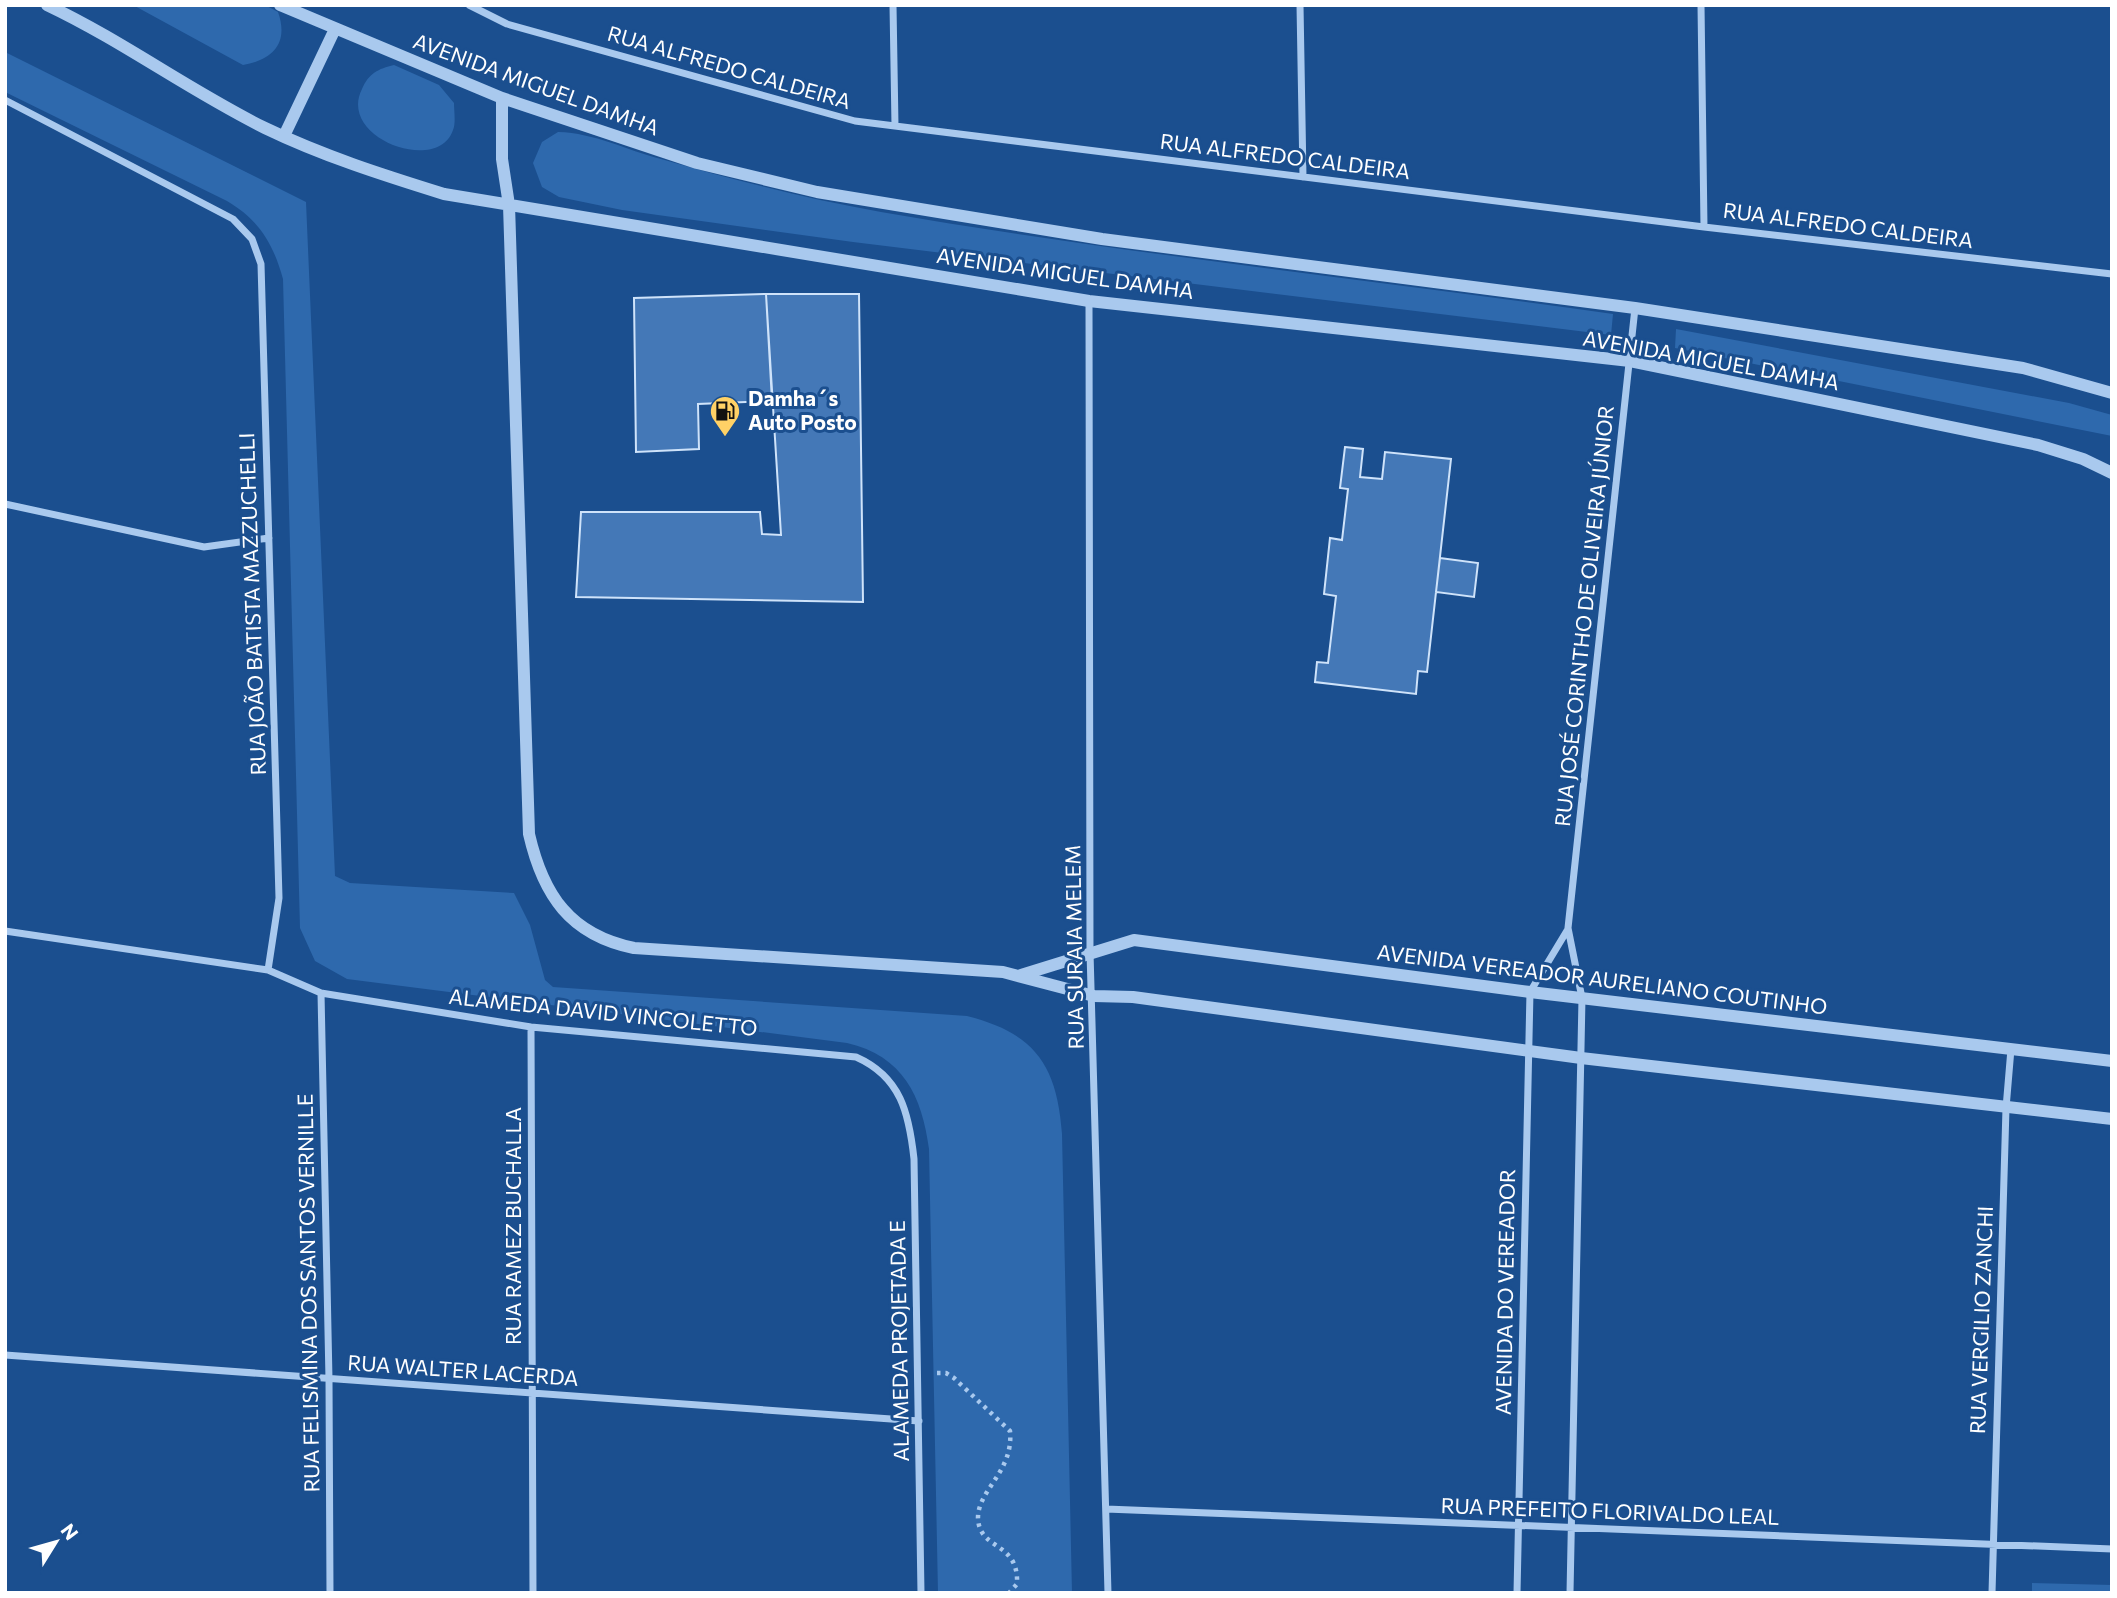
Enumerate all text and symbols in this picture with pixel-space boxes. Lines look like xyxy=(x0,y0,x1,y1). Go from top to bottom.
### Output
street label: RUA ALFREDO CALDEIRA xyxy=(605,20,854,113)
street label: AVENIDA MIGUEL DAMHA xyxy=(410,27,663,140)
street label: RUA ALFREDO CALDEIRA xyxy=(1159,128,1412,183)
street label: RUA ALFREDO CALDEIRA xyxy=(1722,197,1975,252)
street label: AVENIDA MIGUEL DAMHA xyxy=(935,242,1196,303)
street label: AVENIDA MIGUEL DAMHA xyxy=(1581,325,1841,394)
place label: Damha´s Auto Posto xyxy=(748,385,857,434)
fuel station icon: Damha´s Auto Posto xyxy=(708,394,742,438)
street label: RUA JOSÉ CORINTHO DE OLIVEIRA JÚNIOR xyxy=(1549,404,1618,828)
street label: RUA JOÃO BATISTA MAZZUCHELLI xyxy=(233,432,270,776)
street label: RUA SURAIA MELEM xyxy=(1059,845,1088,1050)
street label: AVENIDA VEREADOR AURELIANO COUTINHO xyxy=(1376,938,1829,1019)
street label: ALAMEDA DAVID VINCOLETTO xyxy=(448,983,759,1040)
street label: RUA FELISMINA DOS SANTOS VERNILLE xyxy=(292,1093,323,1493)
street label: RUA RAMEZ BUCHALLA xyxy=(500,1107,525,1345)
street label: AVENIDA DO VEREADOR xyxy=(1490,1169,1519,1415)
street label: RUA VERGILIO ZANCHI xyxy=(1964,1205,1997,1434)
street label: ALAMEDA PROJETADA E xyxy=(884,1220,913,1462)
street label: RUA WALTER LACERDA xyxy=(347,1349,579,1390)
street label: RUA PREFEITO FLORIVALDO LEAL xyxy=(1440,1492,1780,1529)
north arrow xyxy=(21,1507,91,1577)
text: N xyxy=(56,1519,83,1544)

